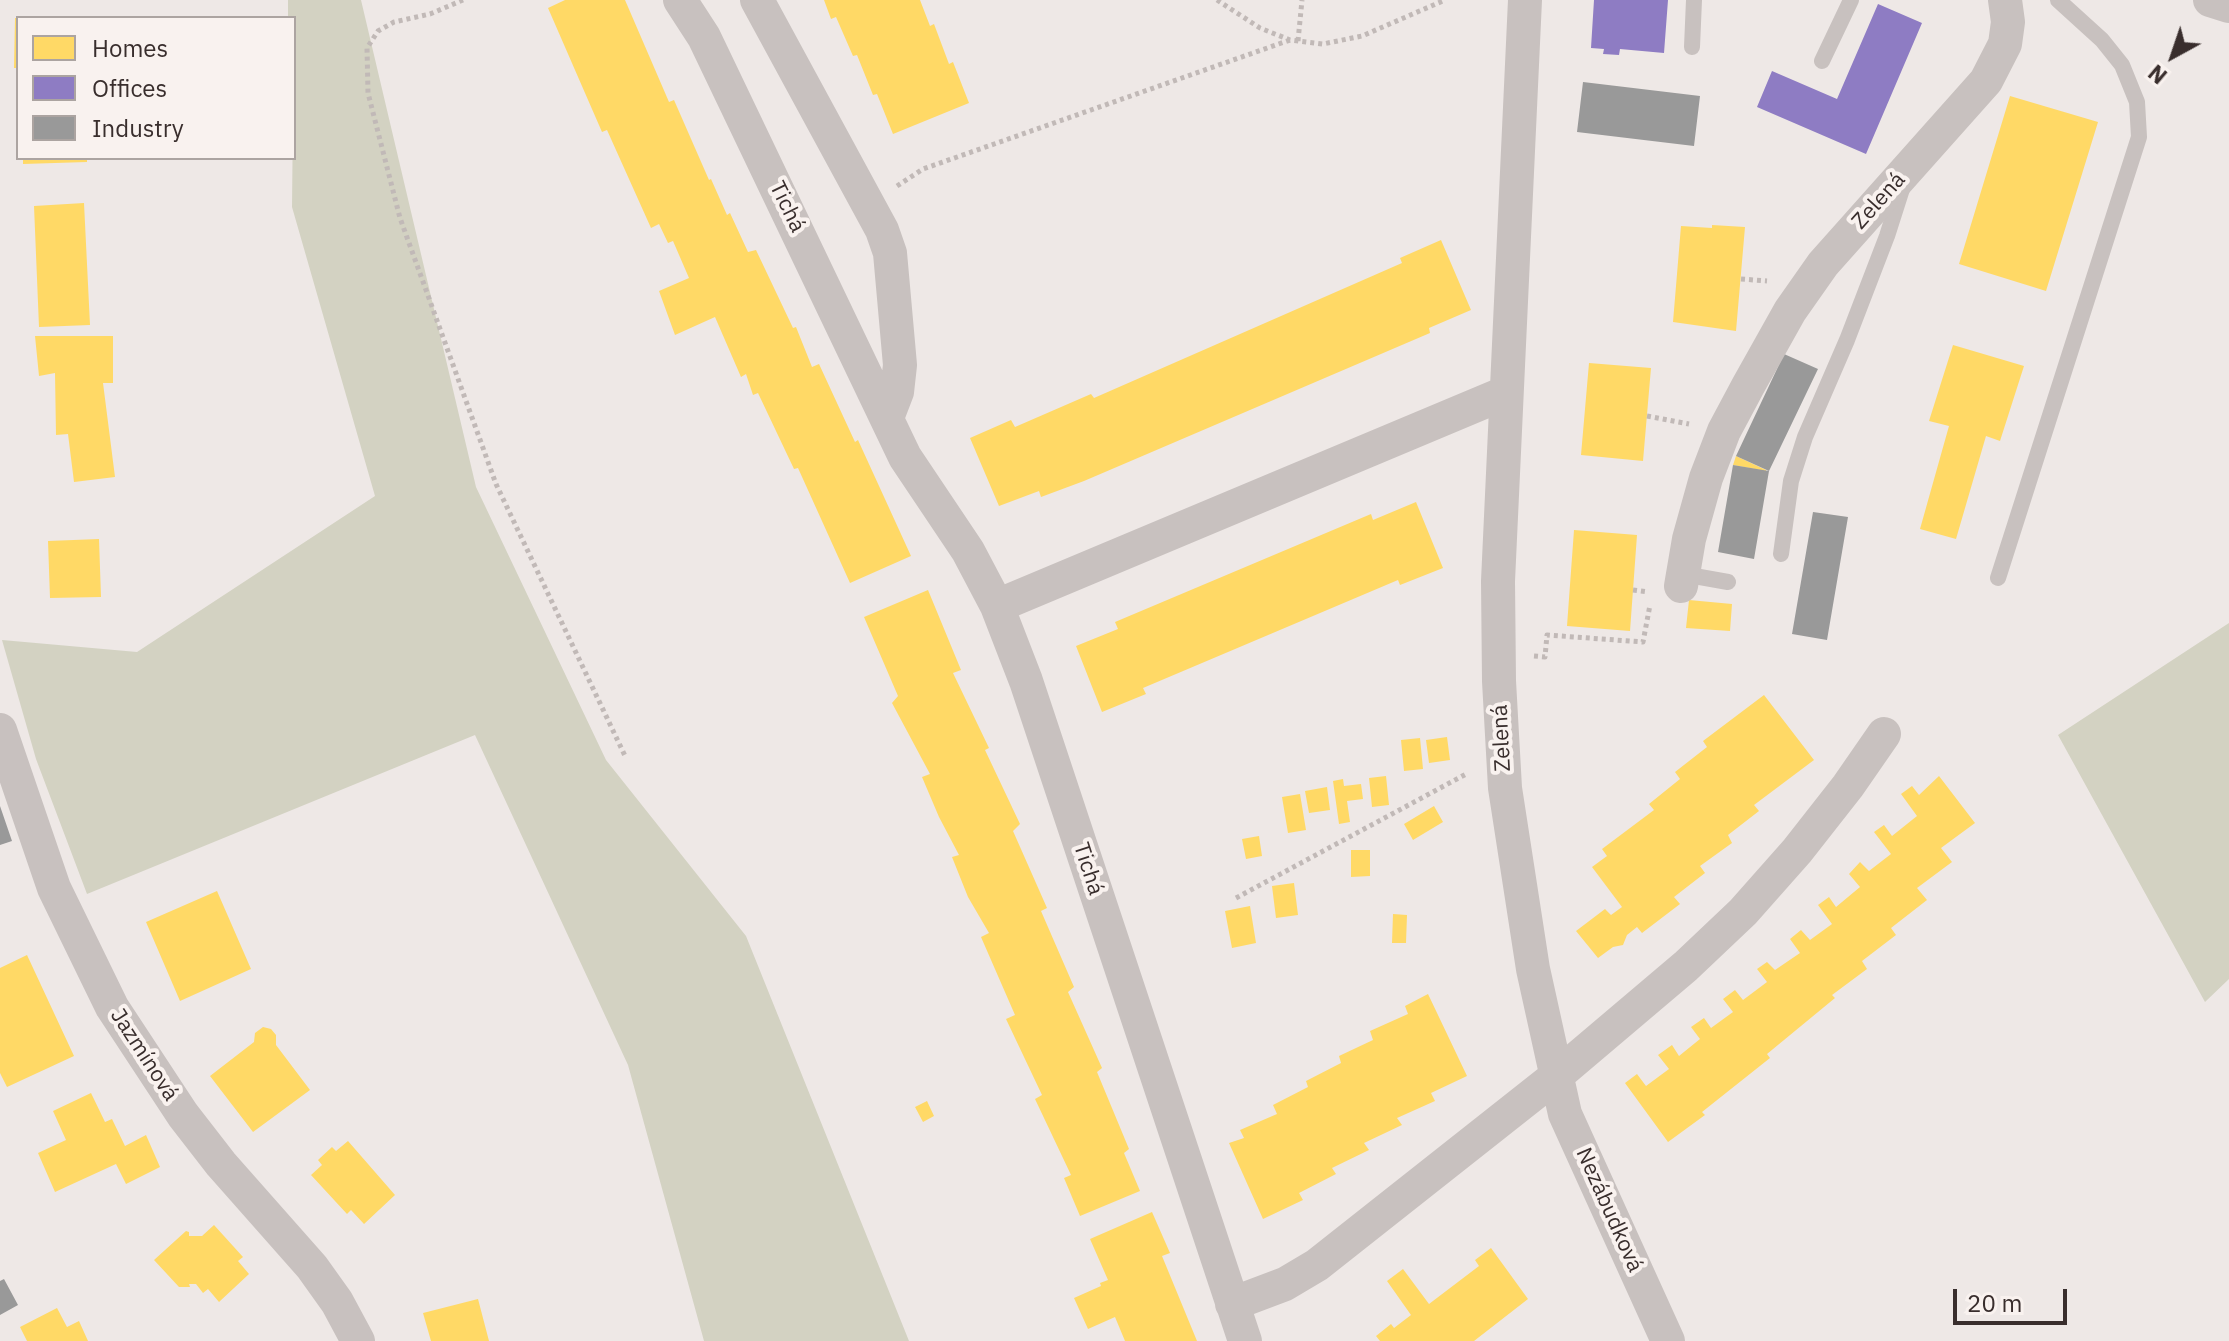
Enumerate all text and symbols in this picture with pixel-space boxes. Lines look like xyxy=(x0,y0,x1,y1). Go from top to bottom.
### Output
legend xyxy=(16,16,296,160)
north arrow xyxy=(2133,16,2213,96)
text: Homes xyxy=(92,32,168,64)
text: N xyxy=(2142,59,2173,91)
text: Offices xyxy=(92,72,167,104)
text: Industry xyxy=(92,112,184,144)
street label: Zelená xyxy=(1847,167,1911,235)
street label: Tichá xyxy=(763,177,811,237)
street label: Zelená xyxy=(1487,704,1517,772)
street label: Tichá xyxy=(1067,840,1109,898)
street label: Jazmínová xyxy=(104,1004,184,1106)
street label: Nezábudková xyxy=(1570,1144,1648,1276)
scale bar xyxy=(1957,1273,2071,1323)
text: 20 m xyxy=(1967,1287,2022,1319)

